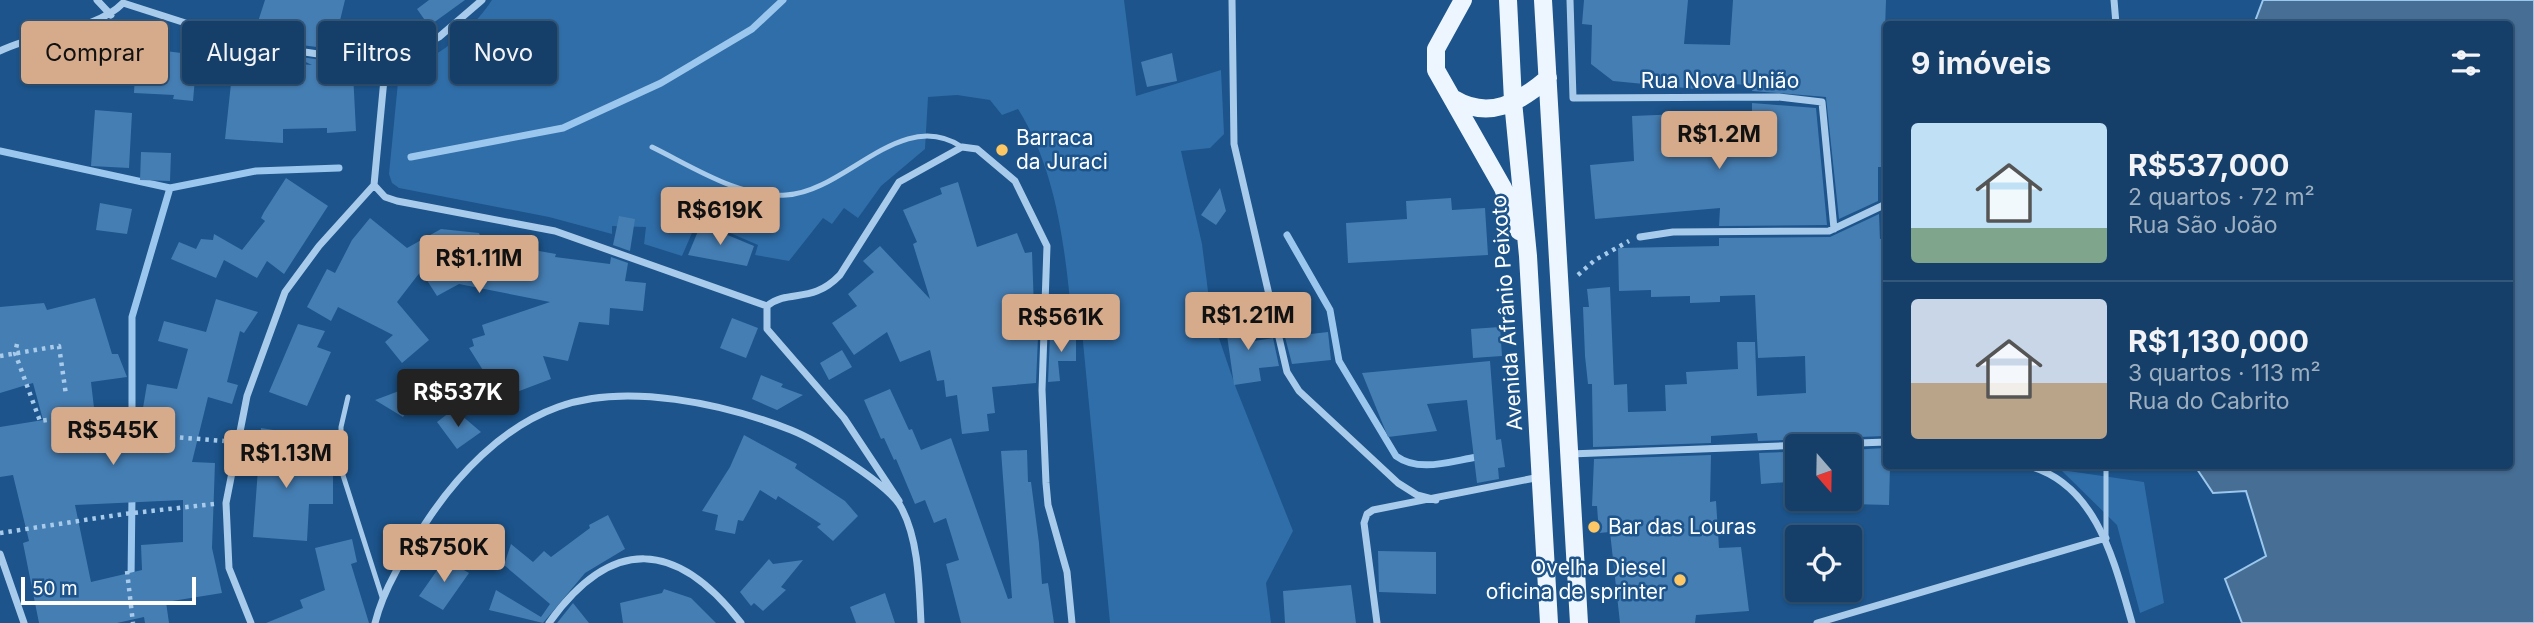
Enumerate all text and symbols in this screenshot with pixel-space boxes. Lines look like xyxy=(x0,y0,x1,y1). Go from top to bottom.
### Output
chip: Comprar xyxy=(21,21,168,84)
chip: Alugar xyxy=(182,21,304,84)
chip: Filtros xyxy=(318,21,436,84)
chip: Novo xyxy=(450,21,557,84)
icon: filters xyxy=(2447,44,2485,82)
text: 9 imóveis xyxy=(1911,45,2051,81)
street label: Rua Nova União xyxy=(1641,68,1799,93)
pin: R$1.2M xyxy=(1662,111,1776,171)
text: R$1.2M xyxy=(1677,120,1761,148)
place label: Barraca da Juraci xyxy=(1016,125,1108,174)
marker: Barraca da Juraci xyxy=(994,142,1010,158)
text: R$537,000 xyxy=(2128,147,2289,183)
icon: home xyxy=(1967,151,2051,235)
text: 2 quartos · 72 m² xyxy=(2128,183,2315,211)
pin: R$619K xyxy=(663,188,777,247)
street label: Avenida Afrânio Peixoto xyxy=(1486,194,1527,432)
text: R$619K xyxy=(677,196,763,224)
text: Rua São João xyxy=(2128,211,2278,239)
pin: R$1.11M xyxy=(414,236,544,295)
text: R$1.11M xyxy=(436,244,522,272)
pin: R$1.21M xyxy=(1183,292,1313,352)
pin: R$561K xyxy=(1004,294,1118,354)
text: R$1.21M xyxy=(1201,301,1295,329)
text: R$561K xyxy=(1018,303,1104,331)
text: R$1,130,000 xyxy=(2128,323,2309,359)
icon: home xyxy=(1967,327,2051,411)
text: 3 quartos · 113 m² xyxy=(2128,359,2321,387)
pin: R$537K xyxy=(401,370,515,429)
text: R$537K xyxy=(413,378,503,406)
text: Rua do Cabrito xyxy=(2128,387,2290,415)
pin: R$545K xyxy=(56,407,170,467)
text: R$545K xyxy=(67,416,159,444)
pin: R$1.13M xyxy=(221,430,351,490)
north arrow xyxy=(1785,434,1862,511)
map controls xyxy=(1785,434,1862,602)
text: R$1.13M xyxy=(240,439,332,467)
place label: Bar das Louras xyxy=(1608,514,1757,539)
marker: Bar das Louras xyxy=(1586,519,1602,535)
pin: R$750K xyxy=(387,524,501,584)
button: locate xyxy=(1785,525,1862,602)
text: R$750K xyxy=(399,533,489,561)
place label: Ovelha Diesel oficina de sprinter xyxy=(1486,555,1666,604)
marker: Ovelha Diesel oficina de sprinter xyxy=(1672,572,1688,588)
scale bar xyxy=(21,574,196,606)
text: 50 m xyxy=(32,577,78,600)

